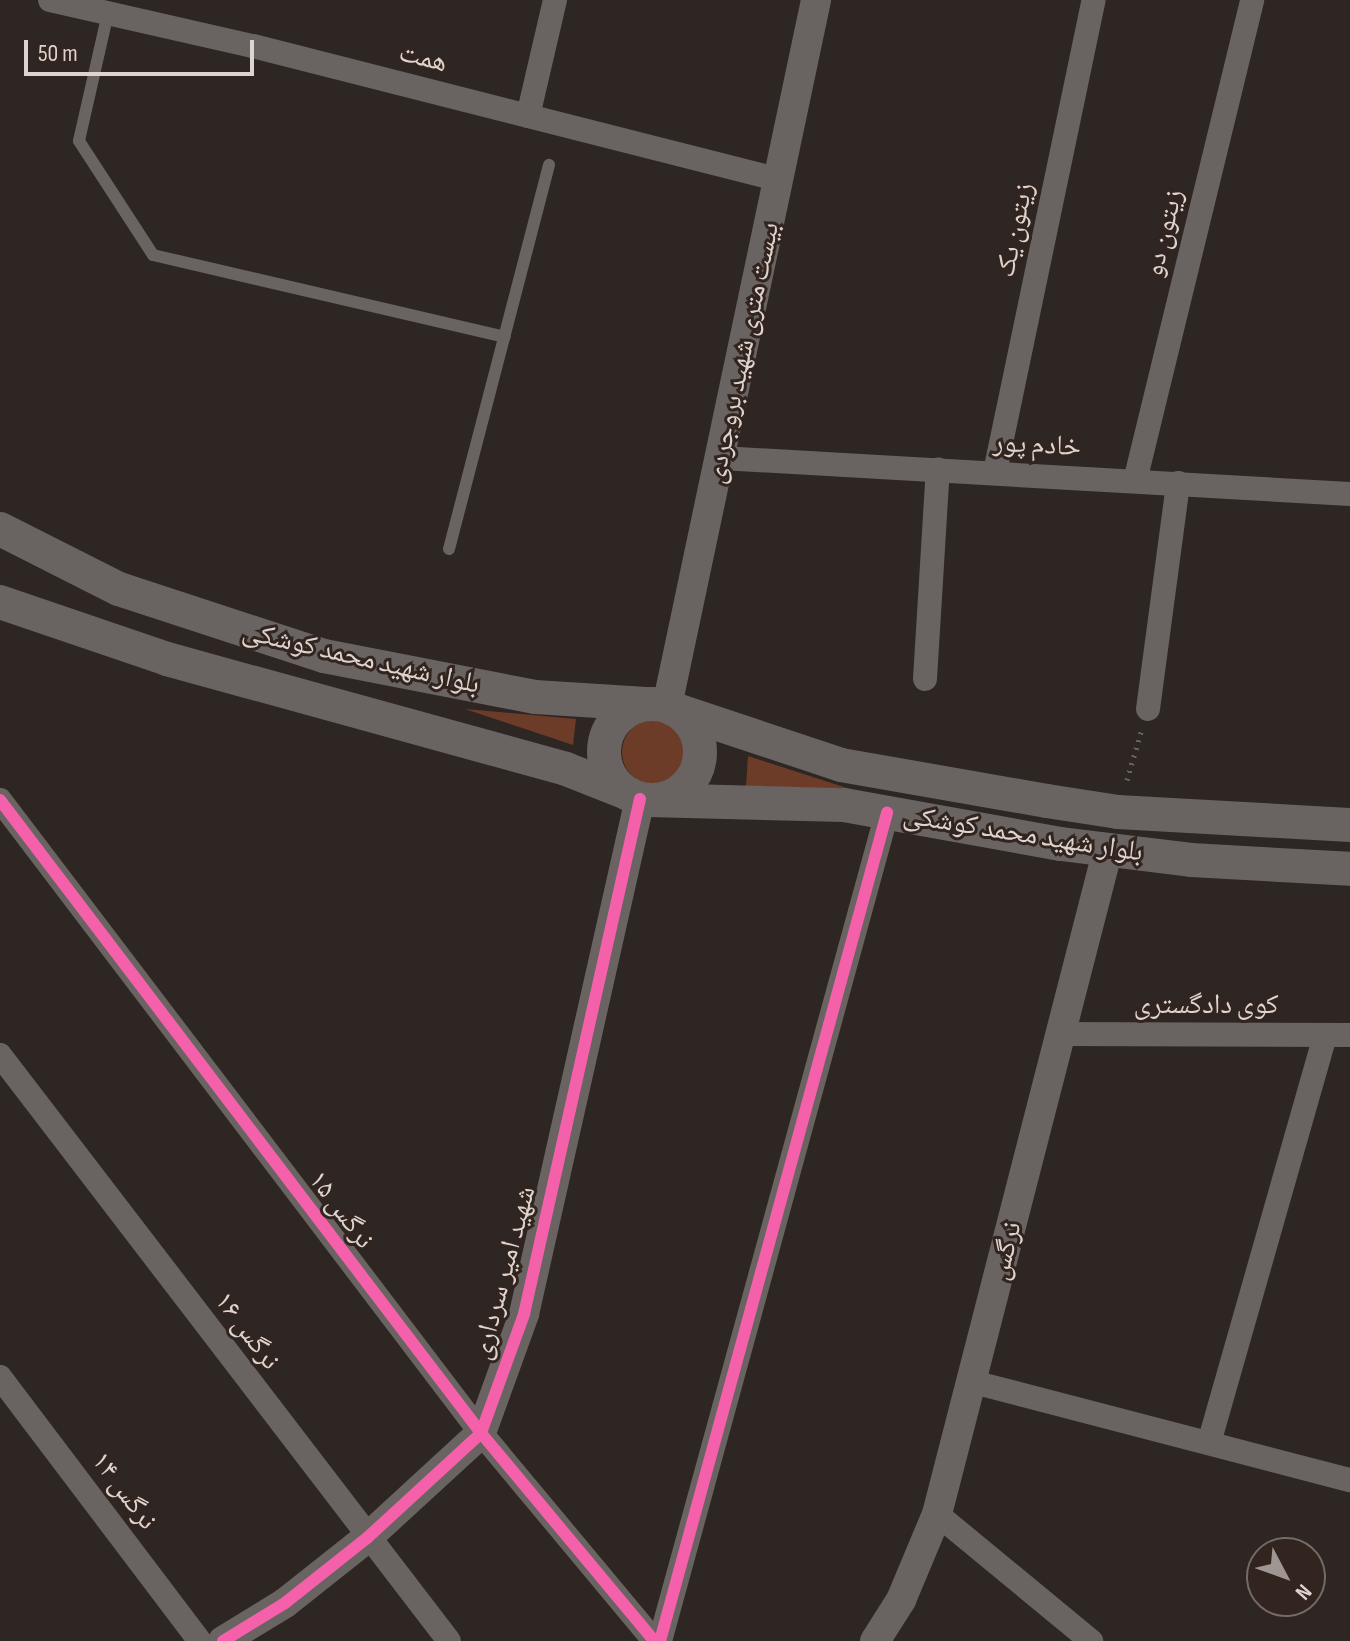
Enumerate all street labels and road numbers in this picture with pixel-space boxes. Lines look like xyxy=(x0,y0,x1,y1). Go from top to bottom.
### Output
street label: همت xyxy=(395,36,451,80)
street label: زیتون یک xyxy=(989,180,1041,280)
street label: زیتون دو xyxy=(1137,186,1191,280)
street label: بیست متری شهید بروجردی xyxy=(699,219,787,487)
street label: خادم پور xyxy=(992,426,1082,464)
street label: بلوار شهید محمد کوشکی xyxy=(239,614,483,702)
street label: بلوار شهید محمد کوشکی xyxy=(901,798,1145,870)
street label: کوی دادگستری xyxy=(1133,988,1279,1022)
street label: نرگس ۱۵ xyxy=(301,1164,381,1256)
street label: شهید امیر سرداری xyxy=(465,1183,543,1363)
street label: نرگس xyxy=(983,1218,1029,1284)
street label: نرگس ۱۶ xyxy=(207,1285,287,1377)
street label: نرگس ۱۴ xyxy=(84,1445,164,1537)

